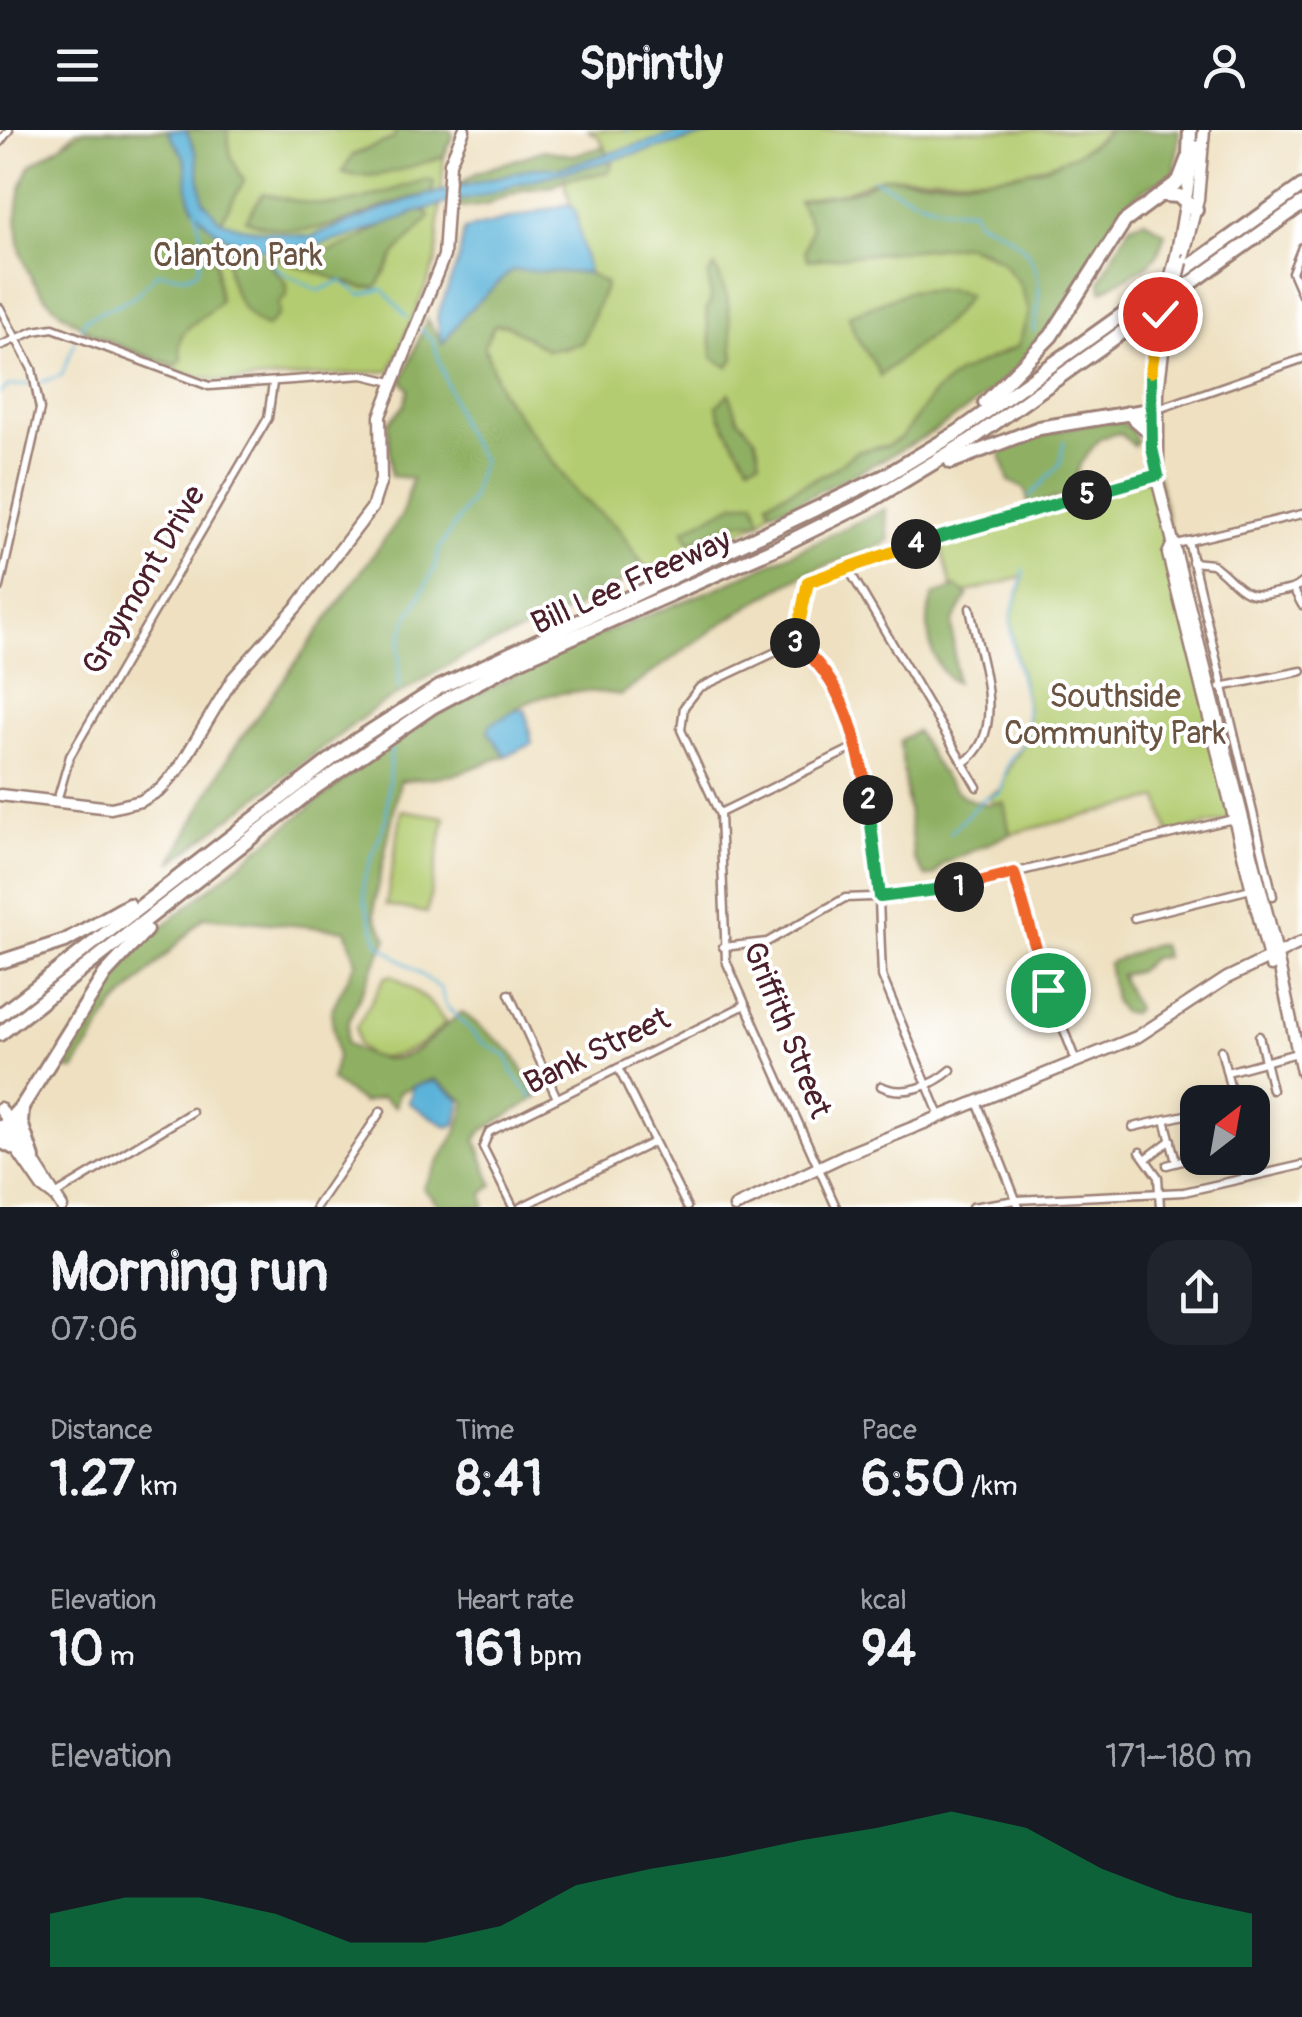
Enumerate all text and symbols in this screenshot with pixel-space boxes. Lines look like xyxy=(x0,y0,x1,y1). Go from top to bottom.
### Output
text: Sprintly xyxy=(579,37,723,93)
icon: menu xyxy=(50,38,105,93)
icon: person xyxy=(1197,38,1252,93)
park label: Clanton Park xyxy=(153,236,323,276)
pin xyxy=(1118,272,1203,357)
icon: check xyxy=(1133,287,1188,342)
pin: 5 xyxy=(1062,470,1112,520)
text: 5 xyxy=(1079,477,1095,512)
street label: Graymont Drive xyxy=(74,478,215,682)
pin: 4 xyxy=(891,519,941,569)
street label: Bill Lee Freeway xyxy=(525,520,737,644)
text: 4 xyxy=(908,526,924,561)
pin: 3 xyxy=(770,618,820,668)
text: 3 xyxy=(787,625,803,660)
park label: Southside Community Park xyxy=(1004,677,1226,754)
pin: 2 xyxy=(843,775,893,825)
text: 2 xyxy=(860,782,876,817)
pin: 1 xyxy=(934,862,984,912)
text: 1 xyxy=(954,869,964,904)
street label: Griffith Street xyxy=(734,936,841,1124)
pin xyxy=(1006,948,1091,1033)
icon: arrive xyxy=(1021,963,1076,1018)
street label: Bank Street xyxy=(518,999,677,1103)
north arrow xyxy=(1180,1085,1270,1175)
map controls xyxy=(1180,1085,1270,1175)
text: Morning run xyxy=(50,1238,328,1307)
button: share xyxy=(1147,1240,1252,1345)
text: 07:06 xyxy=(50,1310,138,1350)
text: Distance xyxy=(50,1413,152,1448)
text: Time xyxy=(456,1413,514,1448)
text: Pace xyxy=(861,1413,917,1448)
text: 1.27 xyxy=(50,1448,135,1511)
text: 8:41 xyxy=(456,1448,543,1511)
text: 6:50 xyxy=(861,1448,965,1511)
text: km xyxy=(135,1469,178,1504)
text: /km xyxy=(965,1469,1018,1504)
text: Elevation xyxy=(50,1583,157,1618)
text: Heart rate xyxy=(456,1583,574,1618)
text: kcal xyxy=(861,1583,907,1618)
text: 10 xyxy=(50,1618,104,1681)
text: 161 xyxy=(456,1618,524,1681)
text: 94 xyxy=(861,1618,916,1681)
text: m xyxy=(104,1639,135,1674)
text: bpm xyxy=(524,1639,582,1674)
text: Elevation xyxy=(50,1737,172,1777)
text: 171–180 m xyxy=(1105,1737,1252,1777)

